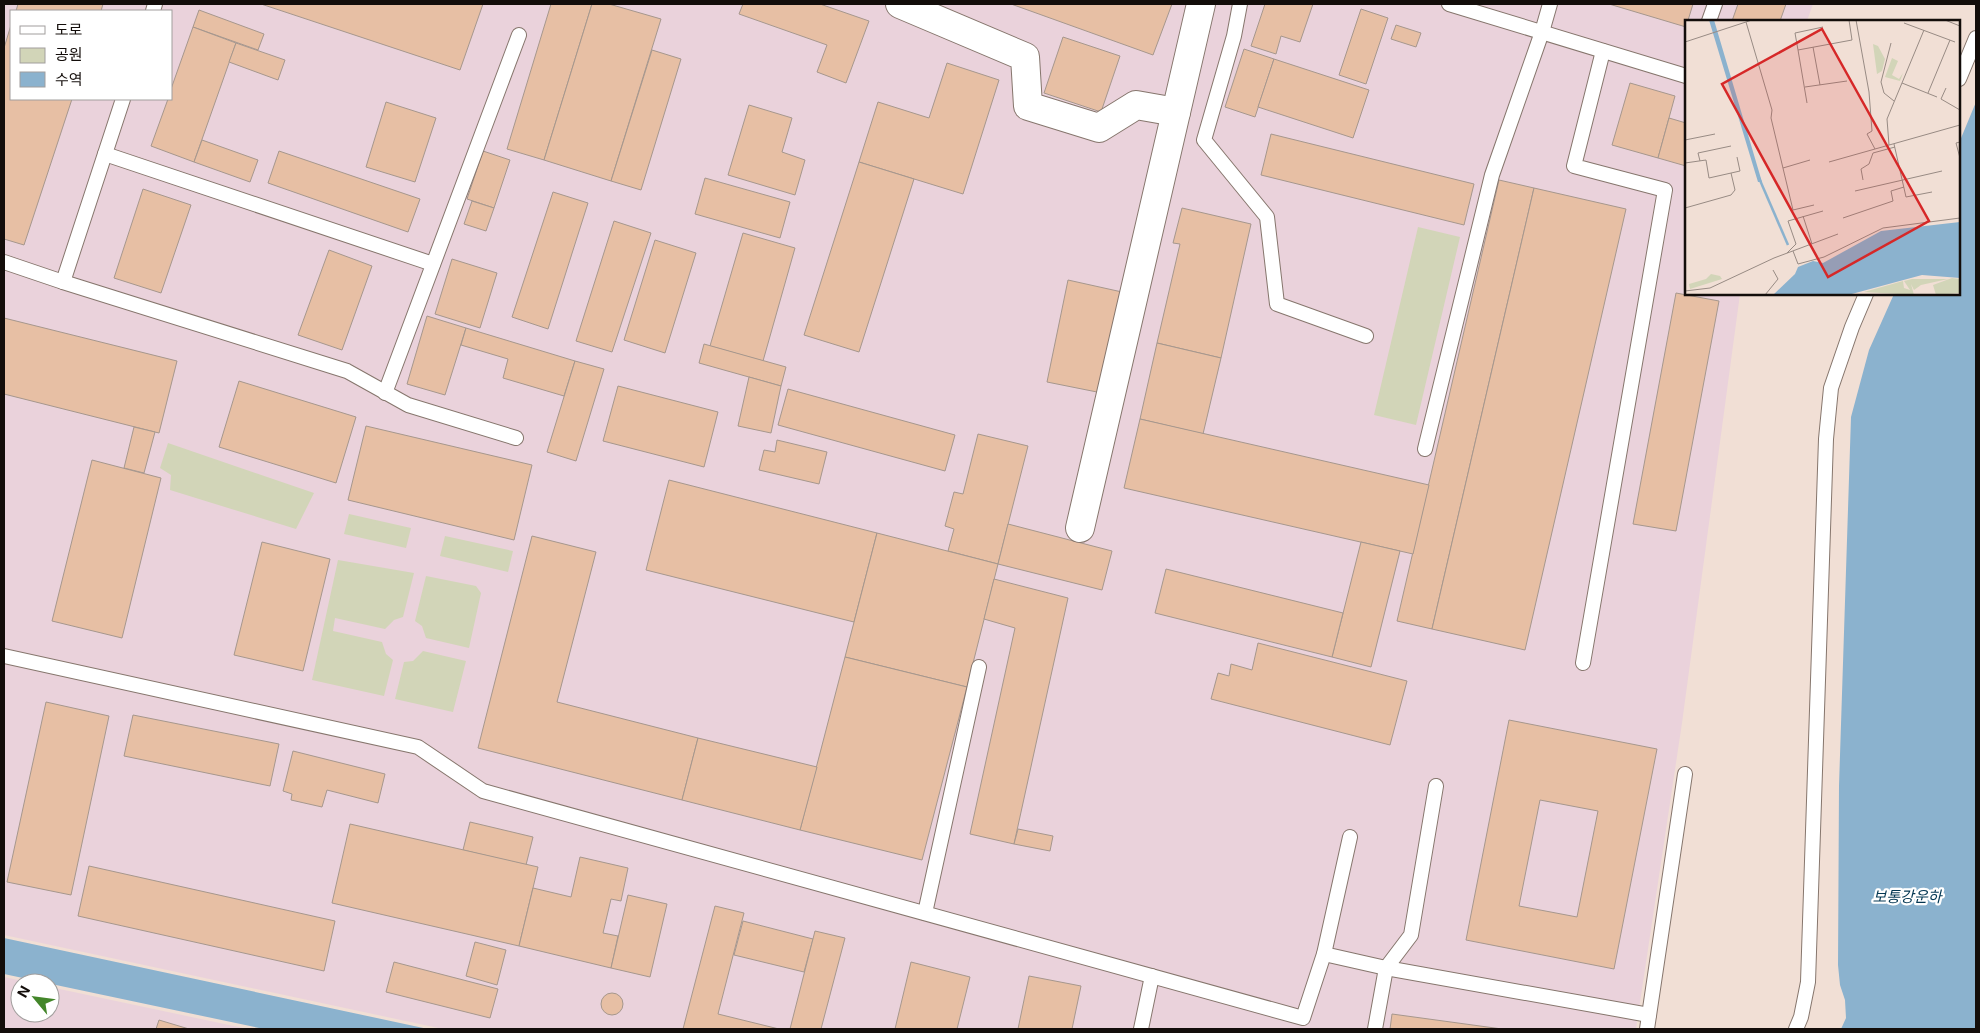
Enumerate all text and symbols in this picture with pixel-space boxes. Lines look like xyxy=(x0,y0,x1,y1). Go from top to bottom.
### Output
legend xyxy=(10,10,172,100)
text: 도로 xyxy=(55,20,83,39)
inset map xyxy=(1685,20,1960,295)
text: 공원 xyxy=(55,45,83,64)
text: 수역 xyxy=(55,70,83,89)
water label: 보통강운하 xyxy=(1872,887,1944,906)
north arrow xyxy=(10,973,60,1023)
text: N xyxy=(13,983,33,1000)

